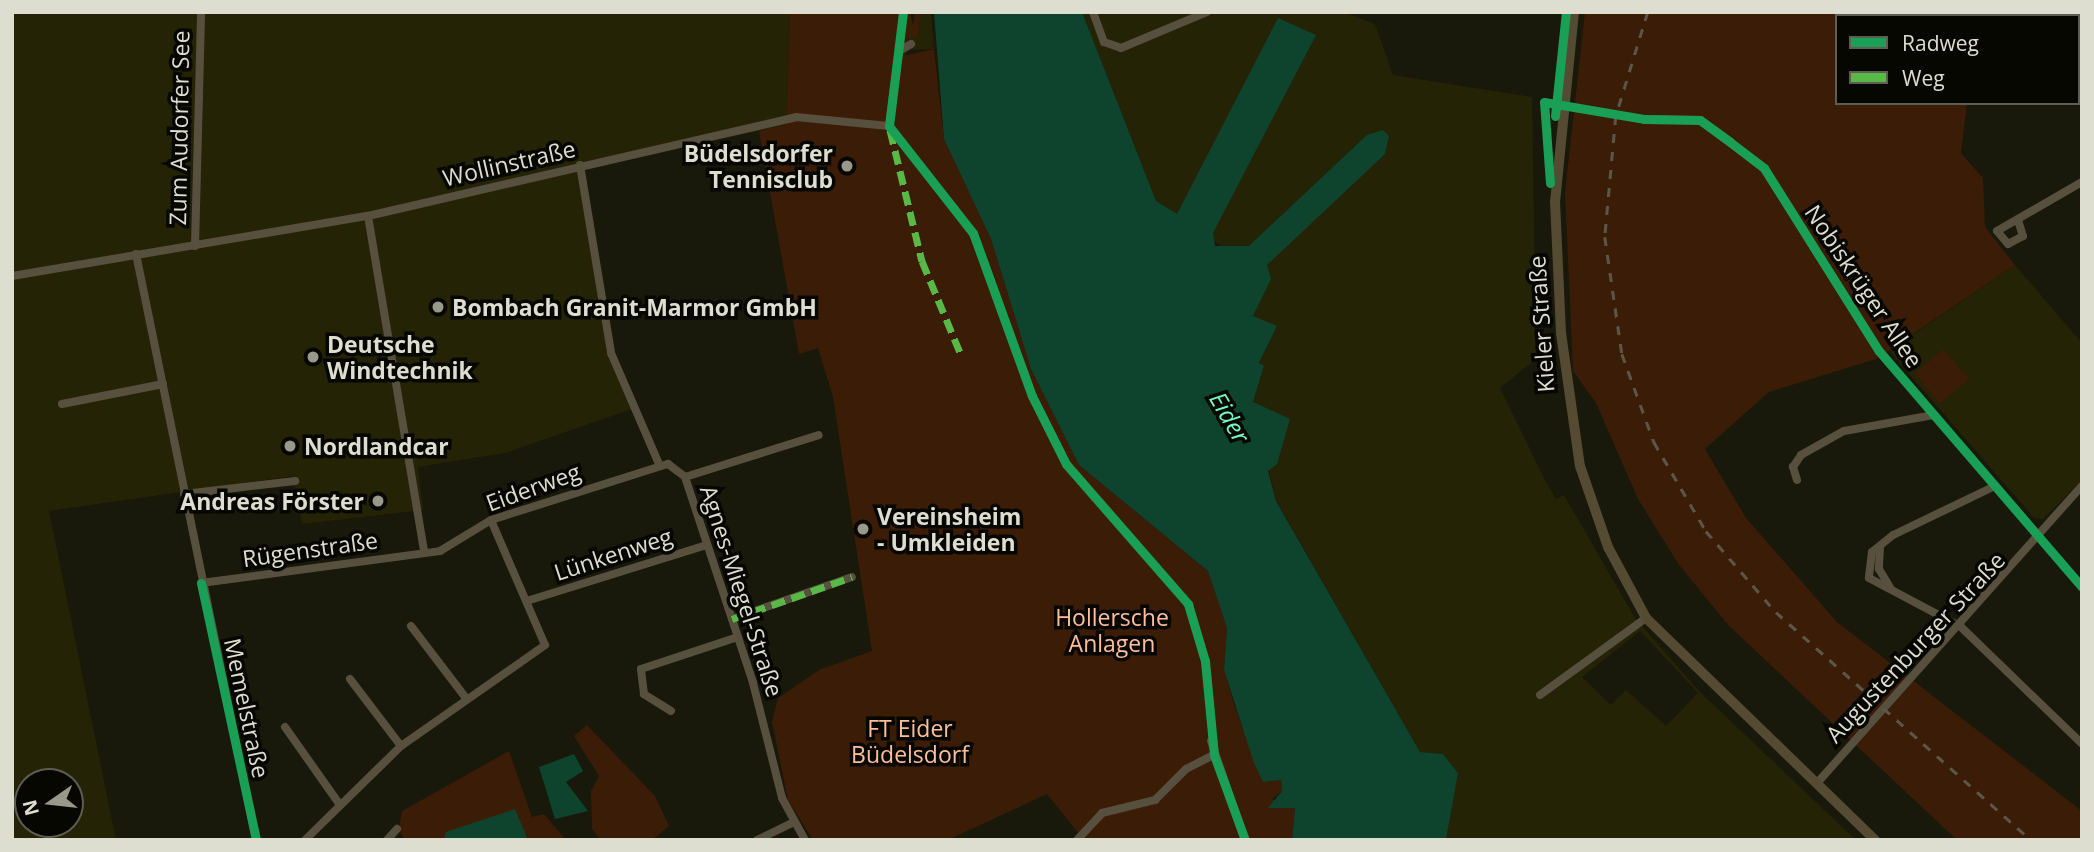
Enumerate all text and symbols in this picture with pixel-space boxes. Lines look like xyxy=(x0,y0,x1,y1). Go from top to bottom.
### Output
legend xyxy=(1835,14,2080,105)
text: Radweg xyxy=(1902,29,1979,57)
street label: Zum Audorfer See xyxy=(164,30,194,226)
text: Weg xyxy=(1902,64,1945,92)
street label: Wollinstraße xyxy=(440,134,578,192)
place label: Büdelsdorfer Tennisclub xyxy=(684,139,833,193)
marker: Büdelsdorfer Tennisclub xyxy=(839,158,855,174)
street label: Nobiskrüger Allee xyxy=(1799,199,1929,373)
street label: Kieler Straße xyxy=(1522,255,1560,393)
place label: Bombach Granit-Marmor GmbH xyxy=(452,293,817,321)
marker: Bombach Granit-Marmor GmbH xyxy=(430,299,446,315)
place label: Deutsche Windtechnik xyxy=(327,330,473,384)
marker: Deutsche Windtechnik xyxy=(305,349,321,365)
water label: Eider xyxy=(1204,387,1256,447)
place label: Nordlandcar xyxy=(304,432,449,460)
marker: Nordlandcar xyxy=(282,438,298,454)
street label: Eiderweg xyxy=(482,457,584,517)
street label: Agnes-Miegel-Straße xyxy=(695,482,789,700)
place label: Andreas Förster xyxy=(180,487,364,515)
marker: Andreas Förster xyxy=(370,493,386,509)
place label: Vereinsheim - Umkleiden xyxy=(877,502,1021,556)
marker: Vereinsheim - Umkleiden xyxy=(855,521,871,537)
street label: Lünkenweg xyxy=(550,522,676,586)
street label: Rügenstraße xyxy=(241,526,379,572)
street label: Augustenburger Straße xyxy=(1820,546,2010,748)
park label: Hollersche Anlagen xyxy=(1055,603,1169,657)
street label: Memelstraße xyxy=(219,636,275,780)
park label: FT Eider Büdelsdorf xyxy=(851,714,969,768)
north arrow xyxy=(14,768,84,838)
text: N xyxy=(16,797,45,818)

